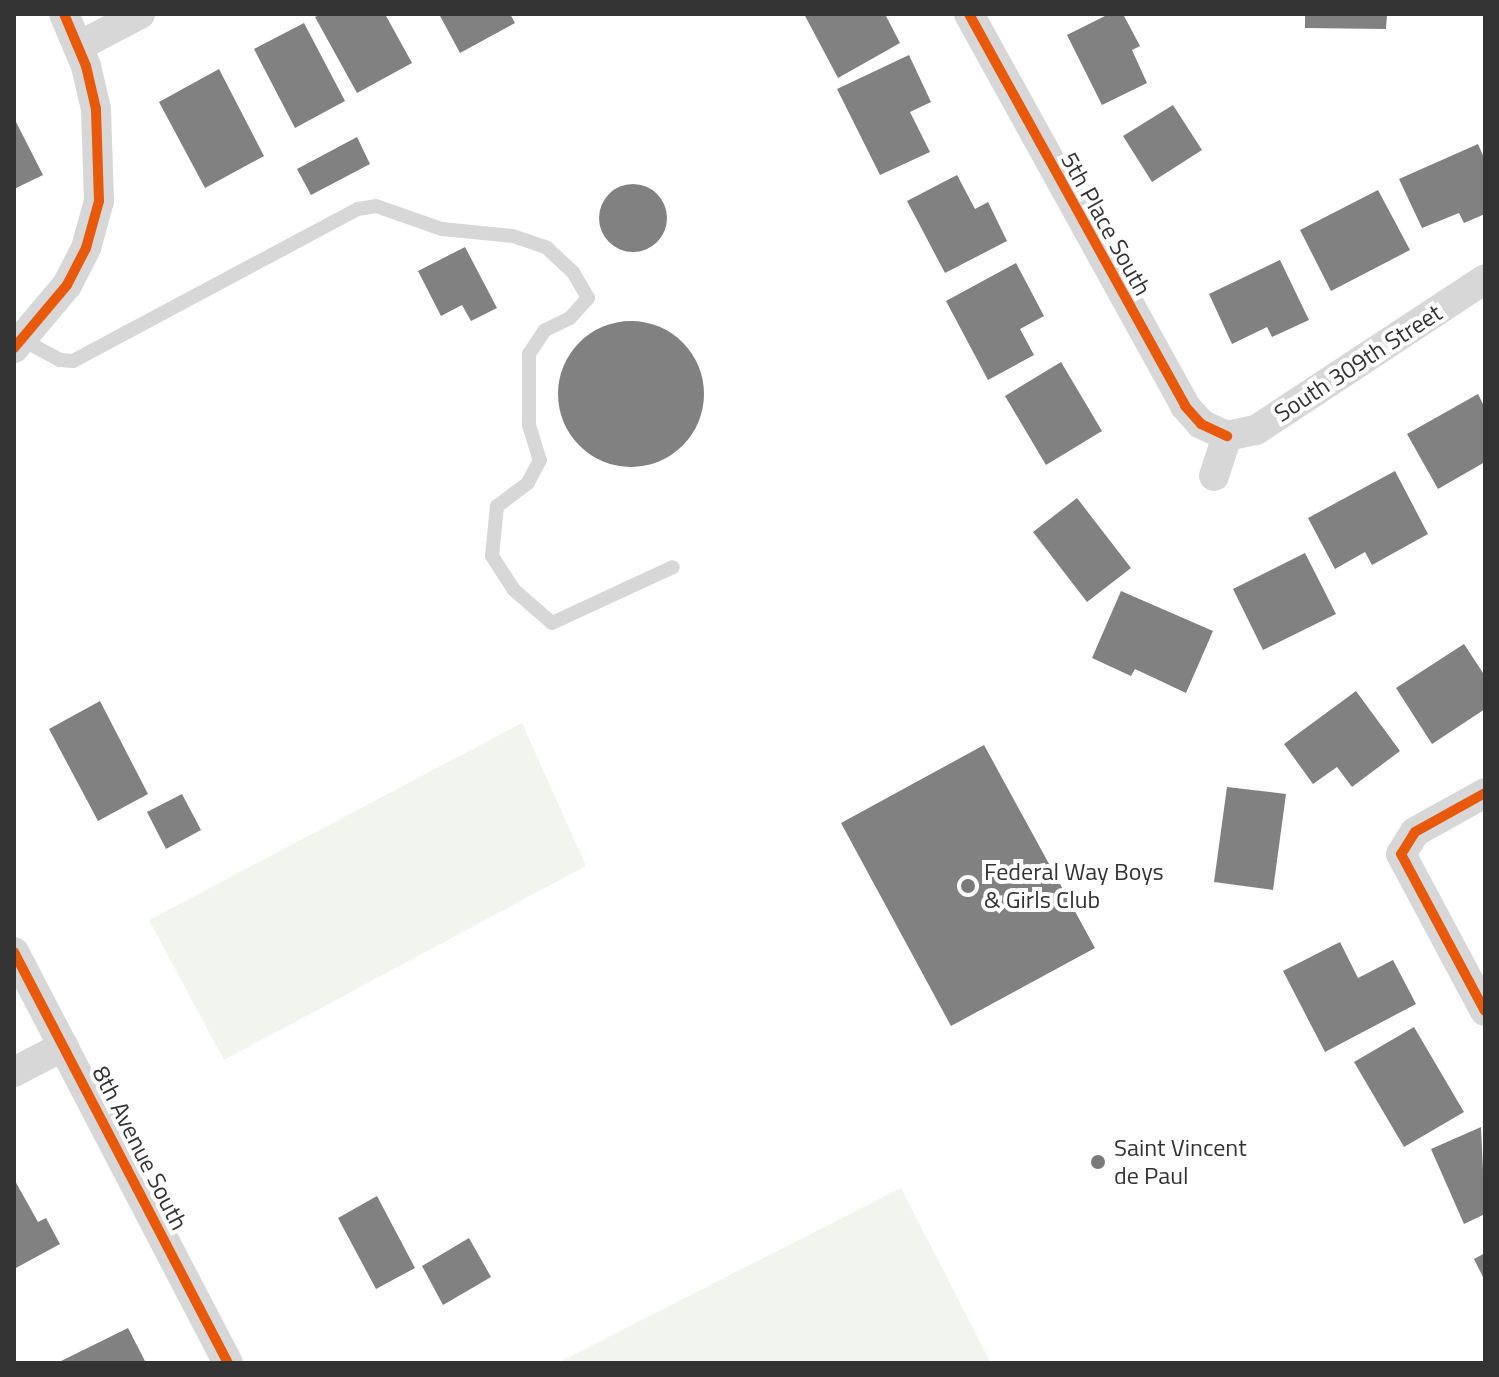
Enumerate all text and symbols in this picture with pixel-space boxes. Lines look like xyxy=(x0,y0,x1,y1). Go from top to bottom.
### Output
street label: 5th Place South xyxy=(1055,147,1157,301)
street label: South 309th Street xyxy=(1269,298,1447,428)
place label: Federal Way Boys & Girls Club xyxy=(984,858,1164,914)
marker: Federal Way Boys & Girls Club xyxy=(959,877,977,895)
street label: 8th Avenue South xyxy=(86,1061,194,1235)
place label: Saint Vincent de Paul xyxy=(1114,1134,1247,1190)
marker: Saint Vincent de Paul xyxy=(1089,1153,1107,1171)

